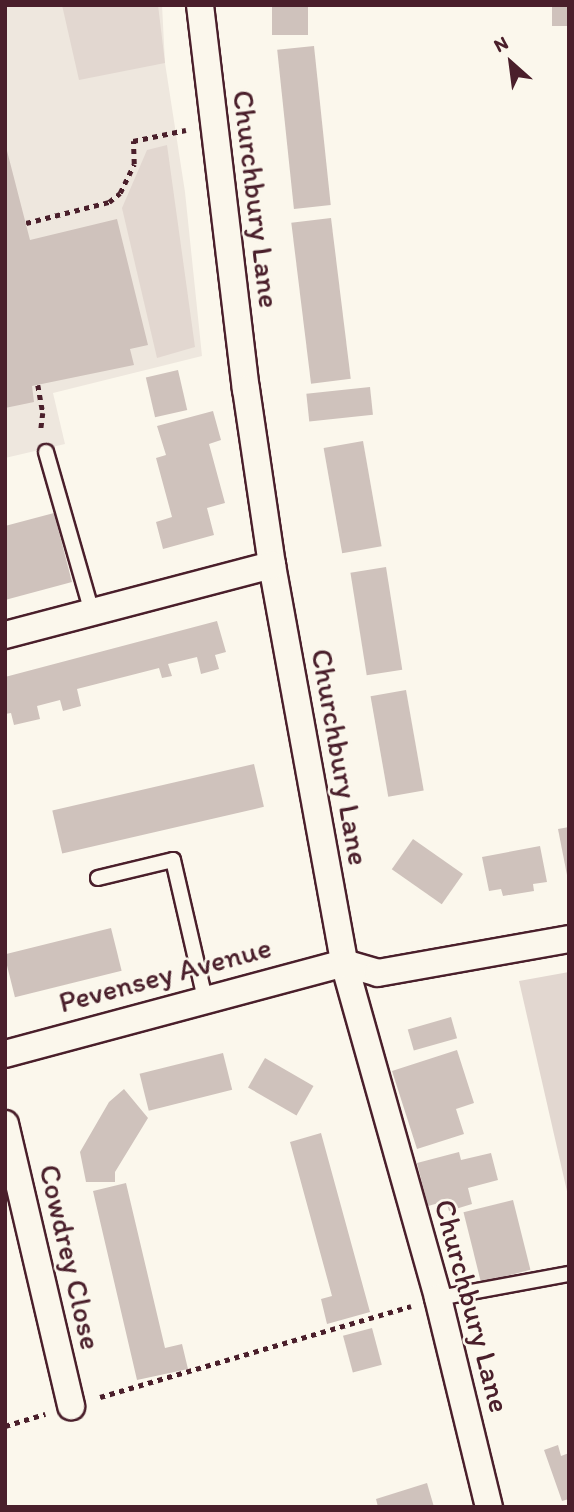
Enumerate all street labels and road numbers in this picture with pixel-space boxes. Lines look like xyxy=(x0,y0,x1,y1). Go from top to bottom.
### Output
street label: Churchbury Lane xyxy=(225,88,287,310)
street label: Churchbury Lane xyxy=(303,645,377,869)
street label: Pevensey Avenue xyxy=(55,929,275,1021)
street label: Cowdrey Close xyxy=(31,1161,109,1353)
street label: Churchbury Lane xyxy=(426,1195,518,1417)

